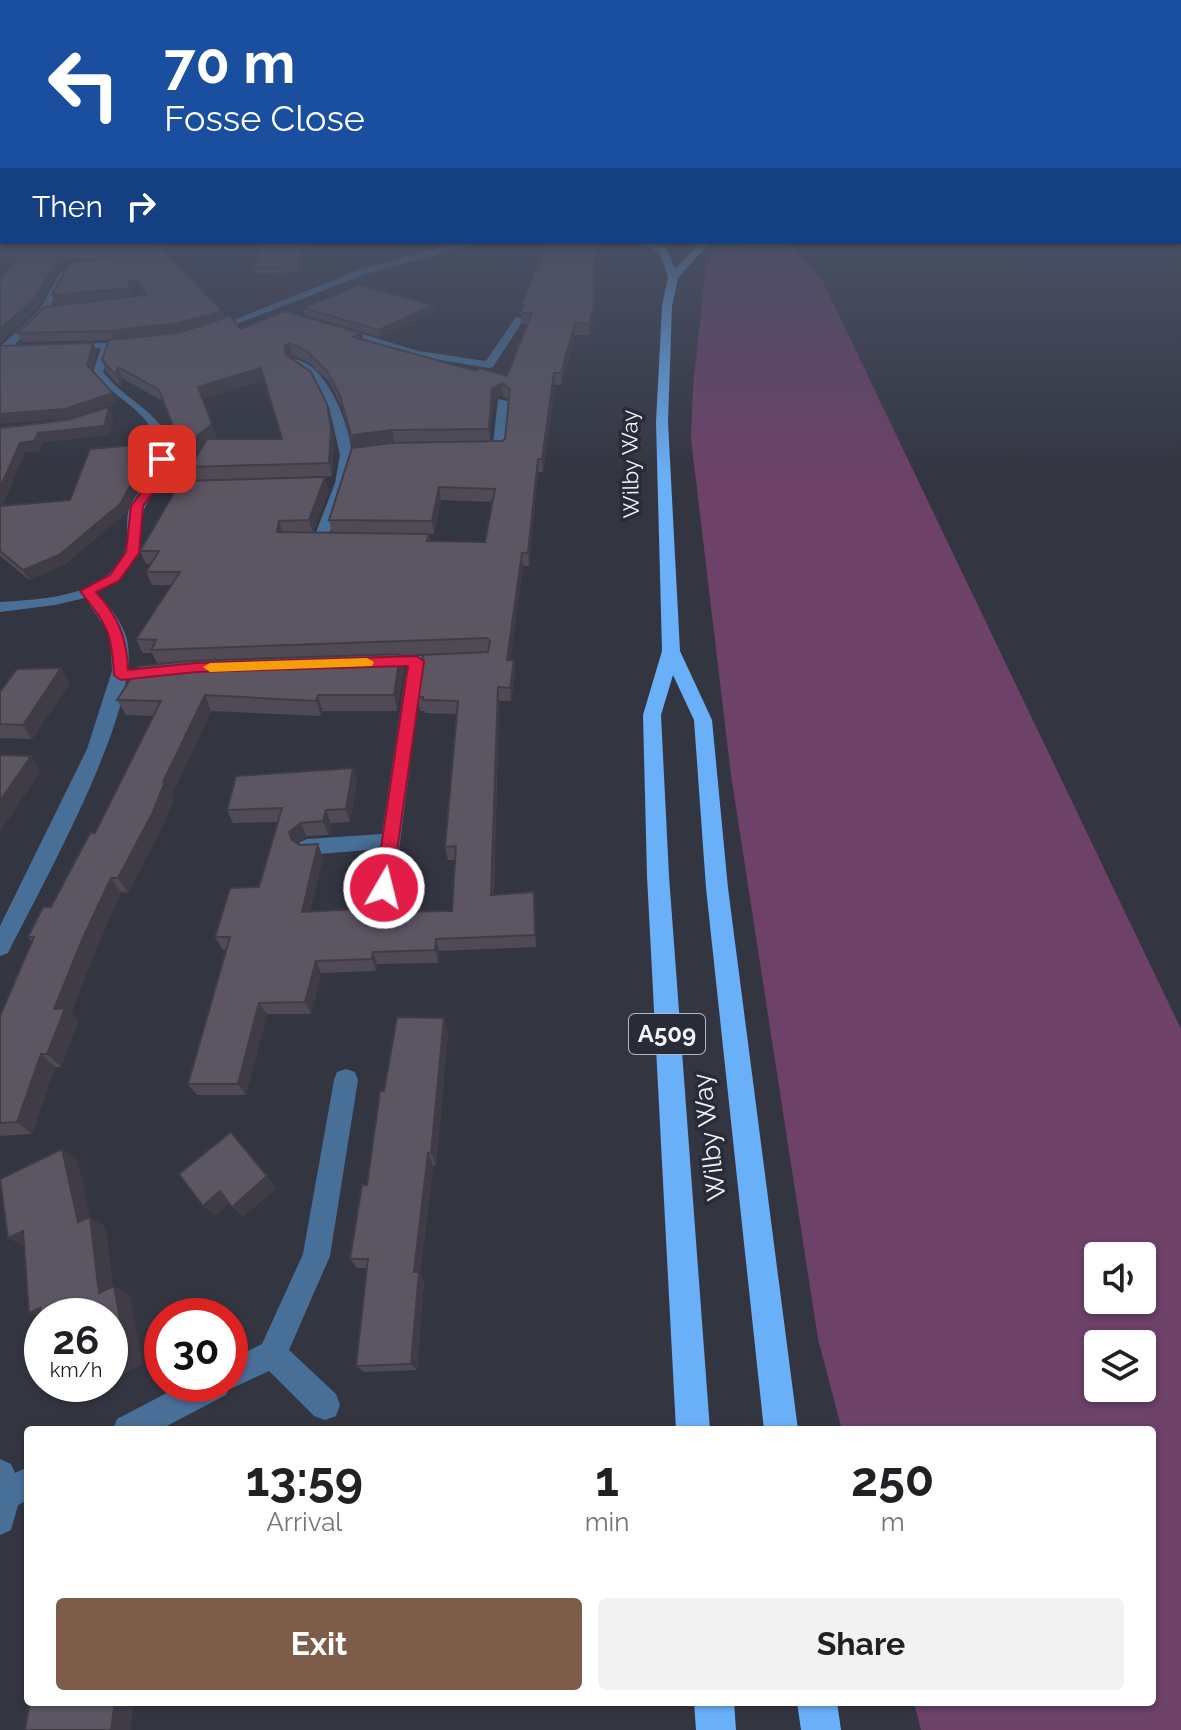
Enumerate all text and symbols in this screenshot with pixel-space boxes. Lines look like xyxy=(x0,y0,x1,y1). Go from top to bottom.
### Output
text: 70 m xyxy=(164,30,295,96)
icon: left xyxy=(32,32,136,136)
text: Fosse Close xyxy=(164,97,365,139)
icon: right xyxy=(119,184,163,228)
text: Then xyxy=(32,189,103,224)
street label: Wilby Way xyxy=(616,409,644,519)
pin xyxy=(128,425,196,493)
icon: arrive xyxy=(140,437,184,481)
position arrow xyxy=(342,846,426,930)
road number: A509 xyxy=(629,1014,705,1054)
street label: Wilby Way xyxy=(686,1071,732,1203)
map controls xyxy=(1084,1242,1156,1402)
button: sound xyxy=(1084,1242,1156,1314)
speed limit sign: 30 xyxy=(144,1298,248,1402)
text: 26 xyxy=(53,1316,99,1363)
button: layers xyxy=(1084,1330,1156,1402)
text: km/h xyxy=(50,1358,102,1382)
text: 13:59 xyxy=(246,1451,363,1507)
text: 1 xyxy=(595,1451,619,1507)
text: 250 xyxy=(851,1451,934,1507)
text: Arrival xyxy=(266,1507,342,1537)
text: min xyxy=(585,1507,629,1537)
text: m xyxy=(881,1507,905,1537)
button: Exit xyxy=(56,1598,582,1690)
button: Share xyxy=(598,1598,1124,1690)

